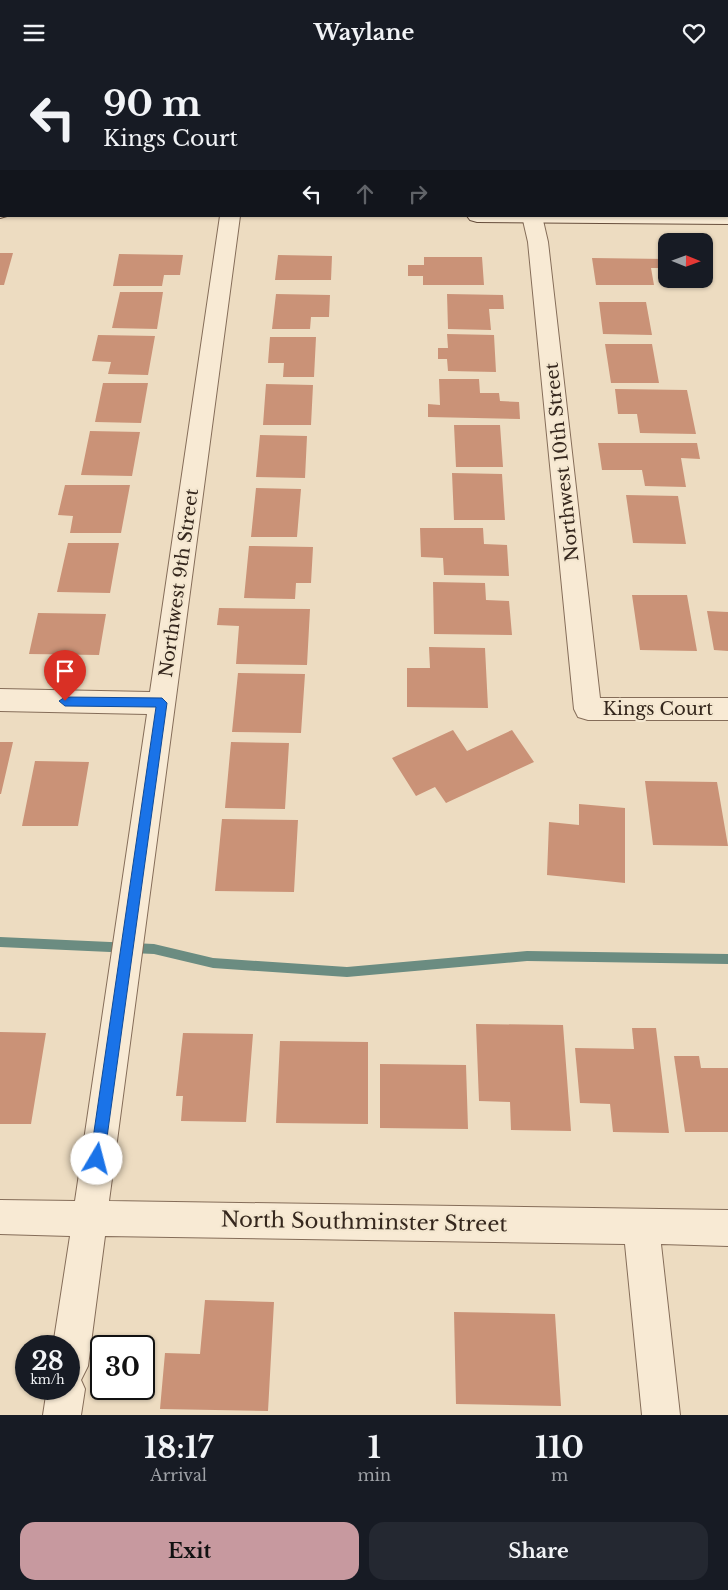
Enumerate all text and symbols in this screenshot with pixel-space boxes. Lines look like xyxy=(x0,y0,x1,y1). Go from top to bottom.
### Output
icon: menu xyxy=(20,19,48,47)
text: Waylane xyxy=(314,19,414,46)
icon: heart xyxy=(680,19,708,47)
text: 90 m xyxy=(103,82,201,125)
icon: left xyxy=(20,85,85,150)
text: Kings Court xyxy=(103,125,238,152)
icon: left xyxy=(298,180,326,208)
icon: ahead xyxy=(351,180,379,208)
icon: right xyxy=(404,180,432,208)
north arrow xyxy=(658,233,712,287)
map controls xyxy=(658,233,713,288)
street label: Northwest 10th Street xyxy=(541,361,583,562)
street label: Northwest 9th Street xyxy=(155,487,203,679)
pin xyxy=(44,650,86,701)
icon: arrive xyxy=(51,657,79,685)
street label: Kings Court xyxy=(603,698,713,720)
position arrow xyxy=(70,1132,122,1184)
street label: North Southminster Street xyxy=(221,1207,508,1237)
speed limit sign: 30 xyxy=(90,1335,155,1400)
text: 28 xyxy=(31,1346,64,1377)
text: km/h xyxy=(30,1372,65,1387)
text: 18:17 xyxy=(144,1429,213,1466)
text: 1 xyxy=(368,1429,381,1466)
text: 110 xyxy=(535,1429,584,1466)
text: Arrival xyxy=(150,1465,207,1485)
text: min xyxy=(357,1465,391,1485)
text: m xyxy=(551,1465,568,1485)
button: Exit xyxy=(20,1522,359,1580)
button: Share xyxy=(369,1522,708,1580)

